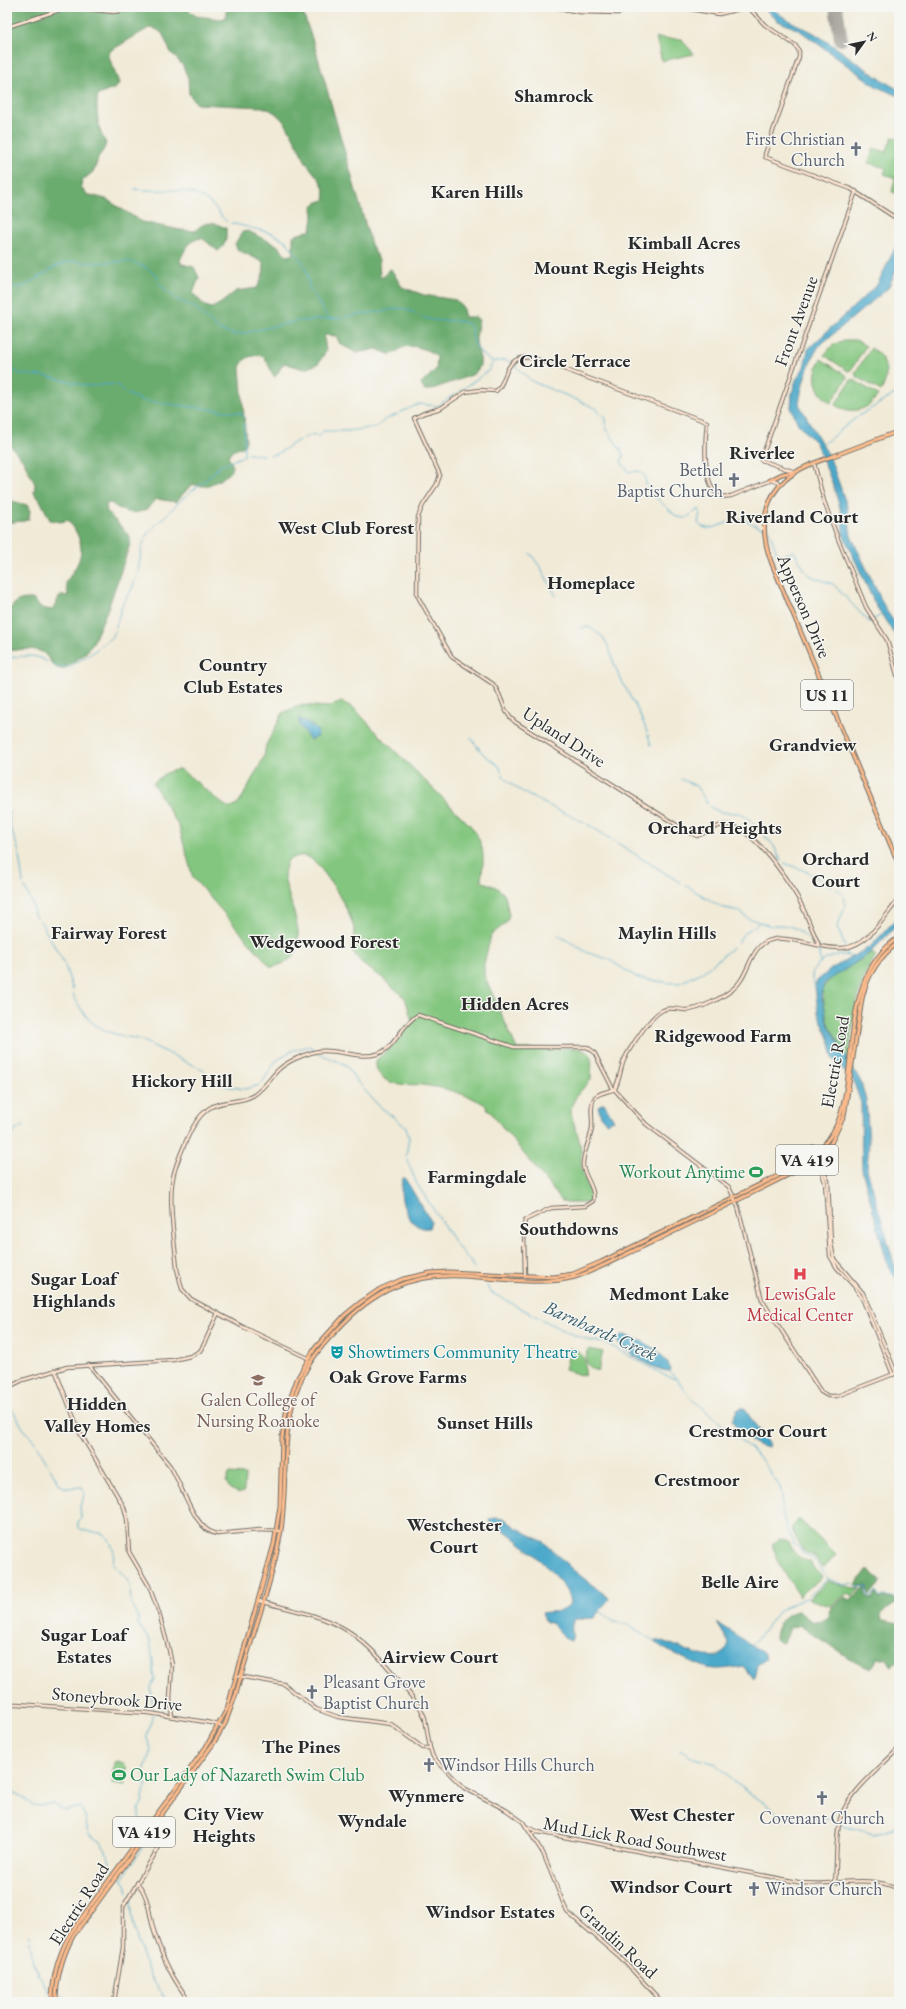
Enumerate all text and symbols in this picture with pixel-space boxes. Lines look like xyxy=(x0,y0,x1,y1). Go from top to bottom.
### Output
north arrow xyxy=(844,22,884,62)
text: N xyxy=(864,29,881,44)
district label: Shamrock xyxy=(515,83,594,108)
place label: First Christian Church xyxy=(745,127,845,171)
church icon: First Christian Church xyxy=(848,141,864,157)
district label: Karen Hills xyxy=(431,179,523,204)
district label: Kimball Acres xyxy=(628,230,740,255)
district label: Mount Regis Heights xyxy=(534,255,704,280)
street label: Front Avenue xyxy=(769,272,823,369)
district label: Circle Terrace xyxy=(520,348,631,373)
district label: Riverlee xyxy=(729,440,795,465)
place label: Bethel Baptist Church xyxy=(617,458,723,502)
church icon: Bethel Baptist Church xyxy=(726,472,742,488)
district label: Riverland Court xyxy=(726,504,858,529)
district label: West Club Forest xyxy=(278,515,414,540)
street label: Apperson Drive xyxy=(772,550,837,661)
district label: Homeplace xyxy=(547,570,635,595)
district label: Country Club Estates xyxy=(183,652,283,699)
road number: US 11 xyxy=(801,680,853,710)
street label: Upland Drive xyxy=(518,701,610,772)
district label: Grandview xyxy=(769,732,857,757)
district label: Orchard Heights xyxy=(648,815,782,840)
district label: Orchard Court xyxy=(803,846,870,893)
district label: Fairway Forest xyxy=(51,920,167,945)
district label: Maylin Hills xyxy=(618,920,716,945)
district label: Wedgewood Forest xyxy=(249,929,399,954)
district label: Hidden Acres xyxy=(461,991,569,1016)
street label: Electric Road xyxy=(815,1013,854,1110)
district label: Ridgewood Farm xyxy=(654,1023,792,1048)
district label: Hickory Hill xyxy=(131,1068,233,1093)
road number: VA 419 xyxy=(776,1145,838,1175)
place label: Workout Anytime xyxy=(619,1160,745,1183)
district label: Farmingdale xyxy=(427,1164,527,1189)
sports icon: Workout Anytime xyxy=(748,1164,764,1180)
district label: Southdowns xyxy=(520,1216,619,1241)
district label: Sugar Loaf Highlands xyxy=(31,1266,119,1313)
hospital icon: LewisGale Medical Center xyxy=(792,1266,808,1282)
district label: Medmont Lake xyxy=(609,1281,729,1306)
place label: LewisGale Medical Center xyxy=(747,1282,853,1326)
water label: Barnhardt Creek xyxy=(539,1294,662,1367)
place label: Showtimers Community Theatre xyxy=(348,1340,578,1363)
theatre icon: Showtimers Community Theatre xyxy=(329,1344,345,1360)
district label: Oak Grove Farms xyxy=(329,1364,467,1389)
school or university icon: Galen College of Nursing Roanoke xyxy=(250,1372,266,1388)
place label: Galen College of Nursing Roanoke xyxy=(196,1388,320,1432)
district label: Hidden Valley Homes xyxy=(44,1391,150,1438)
district label: Sunset Hills xyxy=(437,1410,533,1435)
district label: Crestmoor Court xyxy=(689,1418,827,1443)
district label: Crestmoor xyxy=(654,1467,740,1492)
district label: Westchester Court xyxy=(406,1512,502,1559)
district label: Belle Aire xyxy=(701,1569,779,1594)
district label: Sugar Loaf Estates xyxy=(41,1622,129,1669)
district label: Airview Court xyxy=(381,1644,498,1669)
place label: Pleasant Grove Baptist Church xyxy=(323,1670,429,1714)
street label: Stoneybrook Drive xyxy=(51,1681,183,1716)
church icon: Pleasant Grove Baptist Church xyxy=(304,1684,320,1700)
district label: The Pines xyxy=(262,1734,341,1759)
place label: Windsor Hills Church xyxy=(440,1753,595,1776)
church icon: Windsor Hills Church xyxy=(421,1757,437,1773)
place label: Our Lady of Nazareth Swim Club xyxy=(130,1763,365,1786)
sports icon: Our Lady of Nazareth Swim Club xyxy=(111,1767,127,1783)
district label: Wynmere xyxy=(388,1783,464,1808)
church icon: Covenant Church xyxy=(814,1790,830,1806)
district label: City View Heights xyxy=(184,1801,265,1848)
district label: West Chester xyxy=(629,1802,735,1827)
place label: Covenant Church xyxy=(759,1806,885,1829)
district label: Wyndale xyxy=(337,1808,407,1833)
street label: Mud Lick Road Southwest xyxy=(542,1811,729,1866)
road number: VA 419 xyxy=(113,1817,175,1847)
street label: Electric Road xyxy=(44,1858,114,1949)
district label: Windsor Court xyxy=(610,1874,732,1899)
place label: Windsor Church xyxy=(765,1877,883,1900)
church icon: Windsor Church xyxy=(746,1881,762,1897)
street label: Grandin Road xyxy=(574,1898,663,1984)
district label: Windsor Estates xyxy=(425,1899,555,1924)

